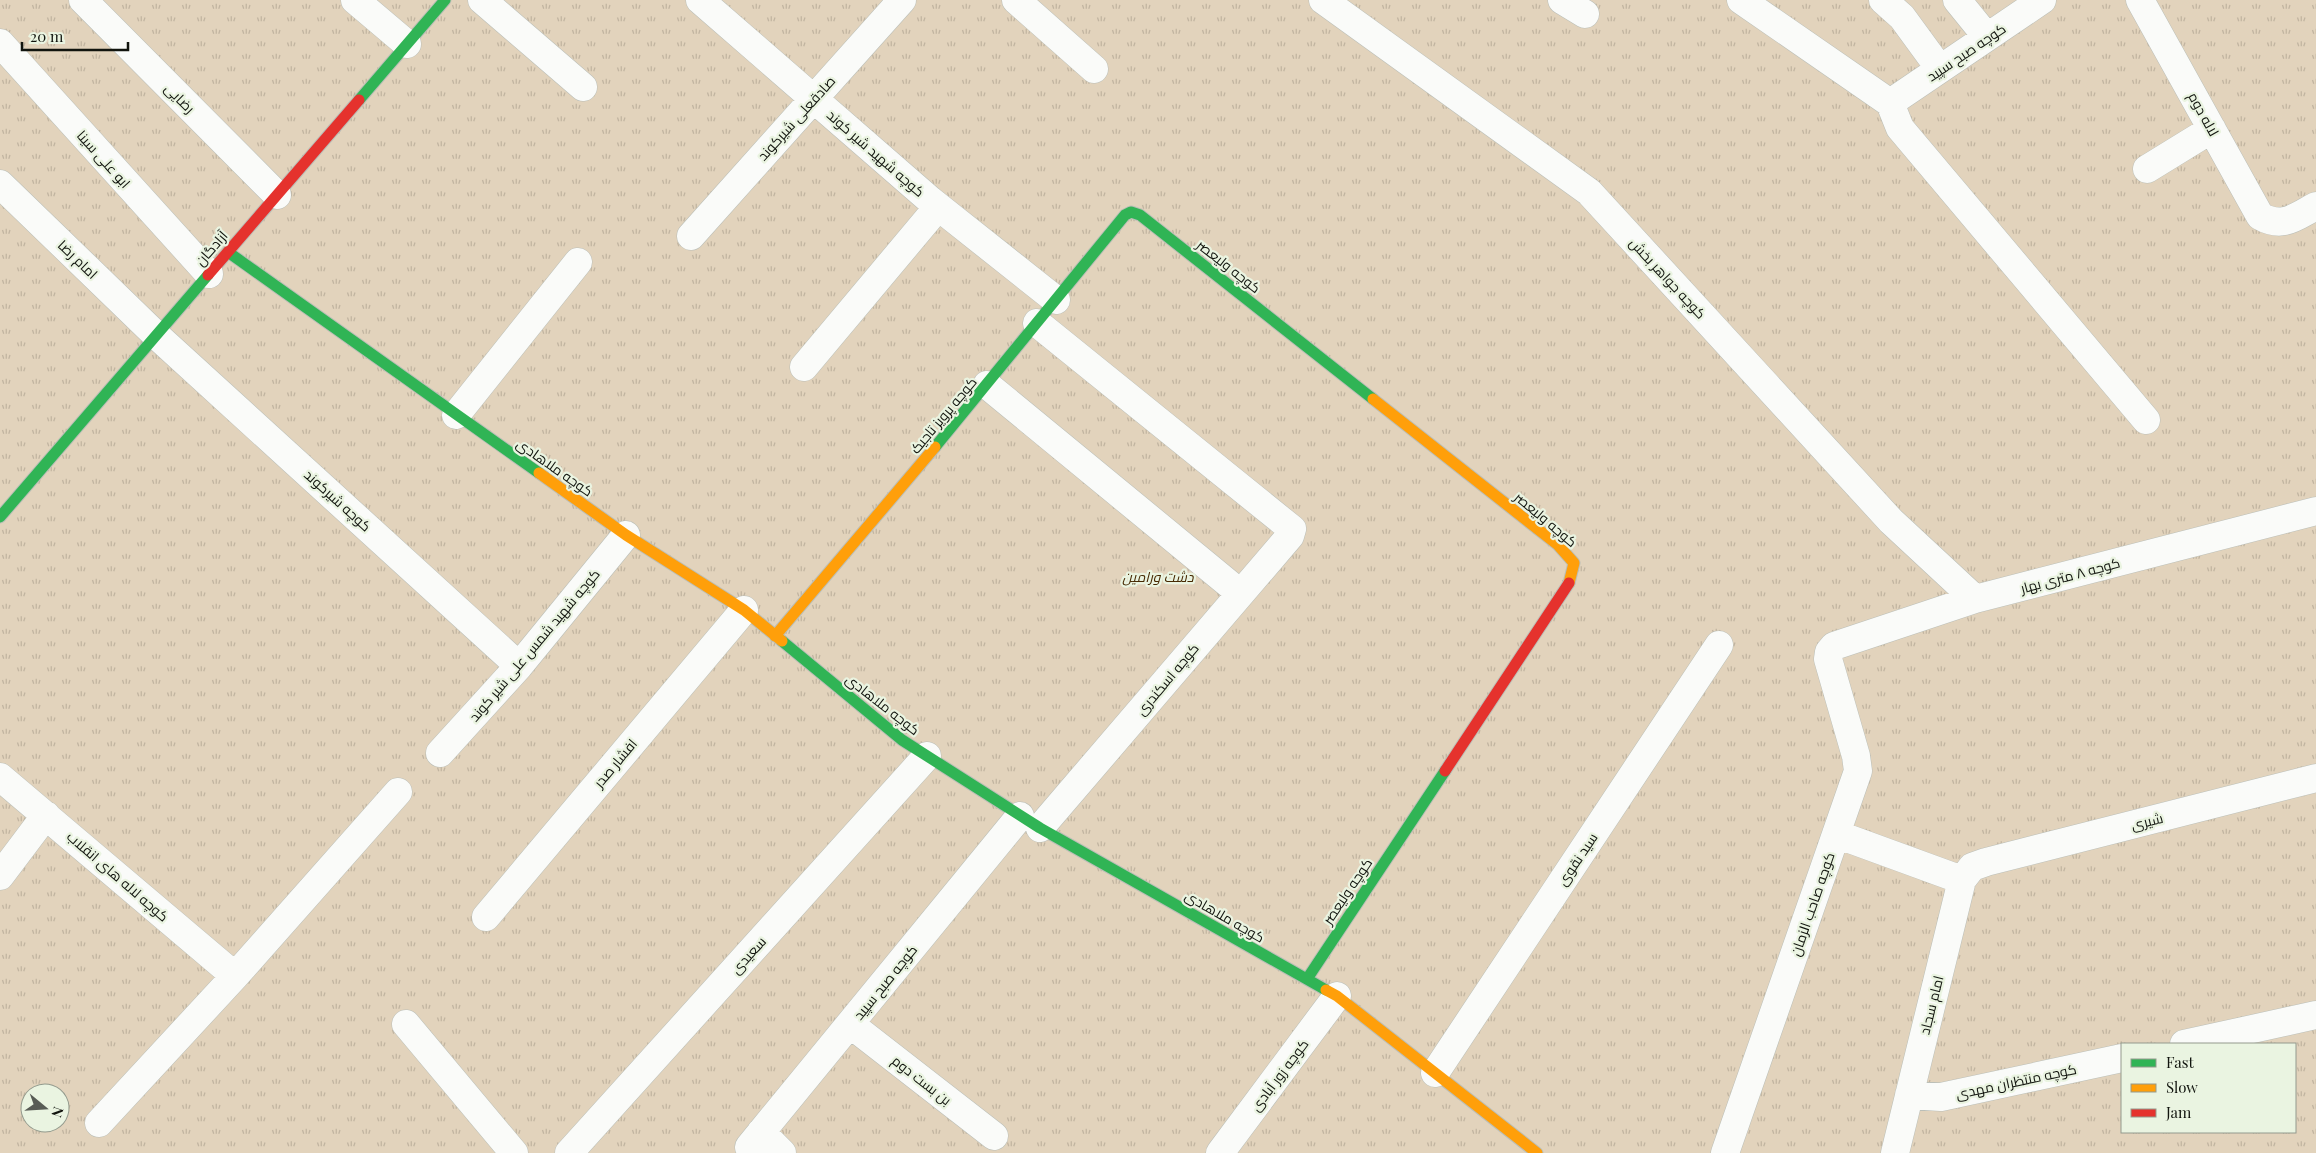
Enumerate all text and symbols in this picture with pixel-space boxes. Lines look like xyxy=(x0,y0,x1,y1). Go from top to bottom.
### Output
street label: کوچه صبح سپید xyxy=(1923,19,2010,86)
scale bar xyxy=(22,20,129,52)
text: 20 m xyxy=(30,26,64,46)
street label: صادقعلی شیرکوند xyxy=(753,72,839,164)
street label: رضایی xyxy=(161,79,199,117)
street label: لاله دوم xyxy=(2183,89,2224,140)
street label: کوچه شهید شیر کوند xyxy=(822,105,929,201)
street label: ابو علی سینا xyxy=(73,126,135,192)
street label: آزادگان xyxy=(190,226,232,270)
street label: کوچه جواهر بخش xyxy=(1625,233,1711,323)
street label: کوچه ولیعصر xyxy=(1192,234,1265,298)
street label: امام رضا xyxy=(53,235,102,283)
street label: کوچه پرویز تاجیک xyxy=(905,373,981,458)
street label: کوچه ملاهادی xyxy=(512,434,597,501)
street label: کوچه شیرکوند xyxy=(300,465,376,536)
street label: کوچه ولیعصر xyxy=(1509,487,1581,552)
street label: کوچه ۸ متری بهار xyxy=(2017,553,2122,599)
street label: کوچه شهید شمس علی شیر کوند xyxy=(464,565,604,726)
park label: دشت ورامین xyxy=(1122,567,1195,586)
street label: کوچه اسکندری xyxy=(1131,639,1204,720)
street label: کوچه ملاهادی xyxy=(841,669,924,740)
street label: افشار صدر xyxy=(588,735,641,792)
street label: شیری xyxy=(2129,808,2165,834)
street label: کوچه لاله های انقلاب xyxy=(62,827,173,926)
street label: سید نقوی xyxy=(1552,829,1602,889)
street label: کوچه صاحب الزمان xyxy=(1785,849,1840,959)
street label: کوچه ولیعصر xyxy=(1317,854,1377,929)
street label: کوچه ملاهادی xyxy=(1181,885,1268,947)
street label: سعیدی xyxy=(726,932,770,978)
street label: کوچه صبح سپید xyxy=(849,941,922,1024)
street label: امام سجاد xyxy=(1915,974,1948,1037)
street label: کوچه زور آبادی xyxy=(1246,1035,1313,1116)
legend xyxy=(2121,1043,2296,1133)
street label: بن بست دوم xyxy=(888,1051,956,1110)
text: Fast xyxy=(2166,1052,2195,1072)
street label: کوچه منتظران مهدی xyxy=(1954,1059,2078,1104)
text: Slow xyxy=(2166,1077,2198,1097)
north arrow xyxy=(20,1083,70,1133)
text: Jam xyxy=(2165,1102,2192,1122)
text: N xyxy=(47,1104,68,1120)

